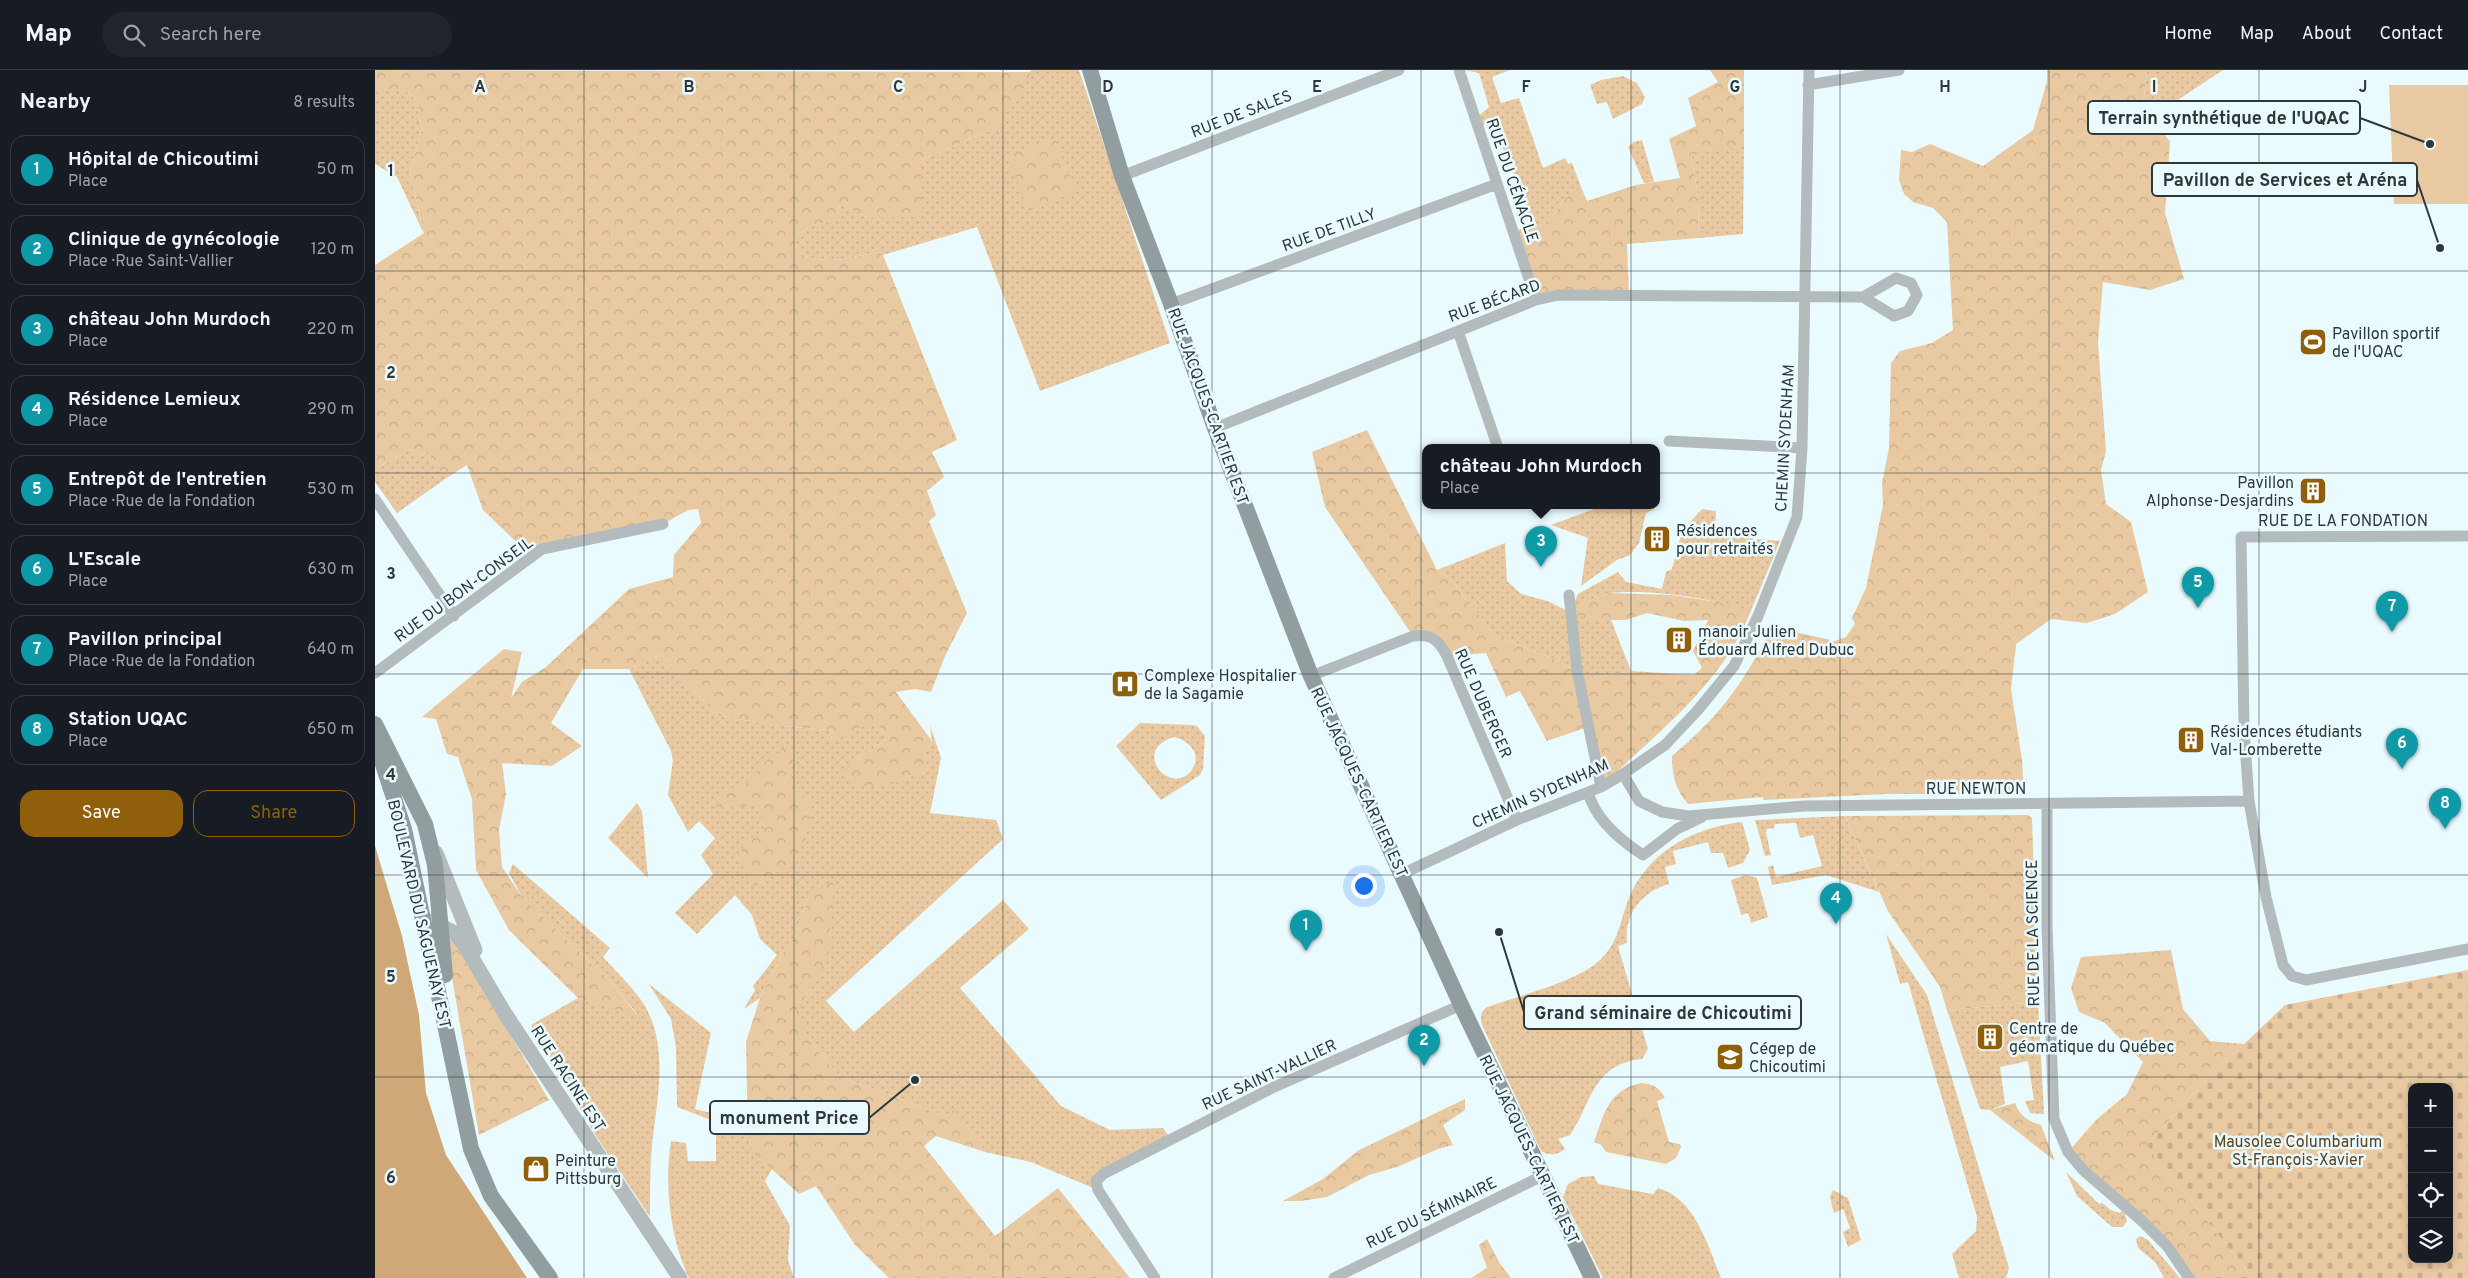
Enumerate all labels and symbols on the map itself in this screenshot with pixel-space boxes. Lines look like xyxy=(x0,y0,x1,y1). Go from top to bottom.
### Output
text: A xyxy=(474,78,486,98)
text: B xyxy=(683,78,695,98)
text: C xyxy=(893,78,903,98)
text: D xyxy=(1102,78,1114,98)
text: E xyxy=(1312,78,1322,98)
text: F xyxy=(1521,78,1531,98)
text: G xyxy=(1730,78,1740,98)
text: H xyxy=(1939,78,1951,98)
text: I xyxy=(2152,78,2156,98)
text: J xyxy=(2359,78,2367,98)
street label: RUE DE SALES xyxy=(1188,86,1295,143)
callout: Terrain synthétique de l'UQAC xyxy=(2088,101,2360,134)
text: Terrain synthétique de l'UQAC xyxy=(2098,108,2350,131)
street label: RUE DU CÉNACLE xyxy=(1480,115,1544,245)
text: 1 xyxy=(388,162,394,182)
callout: Pavillon de Services et Aréna xyxy=(2152,163,2417,196)
text: Pavillon de Services et Aréna xyxy=(2163,170,2407,193)
street label: RUE DE TILLY xyxy=(1280,205,1380,257)
street label: RUE BÉCARD xyxy=(1445,274,1543,328)
street label: RUE JACQUES-CARTIER EST xyxy=(1162,306,1252,508)
place label: Pavillon sportif de l'UQAC xyxy=(2332,325,2440,363)
sports icon: Pavillon sportif de l'UQAC xyxy=(2298,327,2328,357)
text: 2 xyxy=(386,364,396,384)
street label: CHEMIN SYDENHAM xyxy=(1772,364,1800,513)
place label: Pavillon Alphonse-Desjardins xyxy=(2146,474,2294,512)
building icon: Pavillon Alphonse-Desjardins xyxy=(2298,476,2328,506)
street label: RUE DE LA FONDATION xyxy=(2258,512,2428,532)
place label: Résidences pour retraités xyxy=(1676,522,1773,560)
building icon: Résidences pour retraités xyxy=(1642,524,1672,554)
pin: 3 xyxy=(1525,526,1557,567)
street label: RUE DU BON-CONSEIL xyxy=(391,534,537,648)
text: 3 xyxy=(386,565,396,585)
pin: 5 xyxy=(2182,567,2214,608)
pin: 7 xyxy=(2376,591,2408,632)
place label: manoir Julien Édouard Alfred Dubuc xyxy=(1698,623,1854,661)
building icon: manoir Julien Édouard Alfred Dubuc xyxy=(1664,625,1694,655)
street label: RUE DUBERGER xyxy=(1449,646,1515,762)
place label: Complexe Hospitalier de la Sagamie xyxy=(1144,667,1297,705)
hospital icon: Complexe Hospitalier de la Sagamie xyxy=(1110,669,1140,699)
street label: RUE JACQUES-CARTIER EST xyxy=(1305,684,1411,881)
place label: Résidences étudiants Val-Lomberette xyxy=(2210,723,2362,761)
building icon: Résidences étudiants Val-Lomberette xyxy=(2176,725,2206,755)
pin: 6 xyxy=(2386,728,2418,769)
street label: CHEMIN SYDENHAM xyxy=(1469,756,1612,834)
text: 4 xyxy=(386,766,396,786)
street label: RUE NEWTON xyxy=(1926,780,2026,800)
pin: 8 xyxy=(2429,788,2461,829)
street label: BOULEVARD DU SAGUENAY EST xyxy=(382,798,454,1031)
street label: RUE DE LA SCIENCE xyxy=(2023,859,2045,1007)
your location xyxy=(1351,873,1377,899)
pin: 4 xyxy=(1820,883,1852,924)
pin: 1 xyxy=(1290,910,1322,951)
text: 5 xyxy=(386,968,396,988)
callout: Grand séminaire de Chicoutimi xyxy=(1524,996,1801,1029)
text: Grand séminaire de Chicoutimi xyxy=(1534,1003,1792,1026)
place label: Centre de géomatique du Québec xyxy=(2009,1020,2174,1058)
street label: RUE RACINE EST xyxy=(526,1022,609,1136)
building icon: Centre de géomatique du Québec xyxy=(1975,1022,2005,1052)
pin: 2 xyxy=(1408,1025,1440,1066)
street label: RUE SAINT-VALLIER xyxy=(1199,1036,1340,1116)
place label: Cégep de Chicoutimi xyxy=(1749,1040,1826,1078)
school or university icon: Cégep de Chicoutimi xyxy=(1715,1042,1745,1072)
street label: RUE JACQUES-CARTIER EST xyxy=(1474,1052,1583,1248)
callout: monument Price xyxy=(710,1101,869,1134)
text: monument Price xyxy=(720,1108,858,1131)
park label: Mausolee Columbarium St-François-Xavier xyxy=(2214,1133,2382,1171)
place label: Peinture Pittsburg xyxy=(555,1152,621,1190)
shop icon: Peinture Pittsburg xyxy=(521,1154,551,1184)
text: 6 xyxy=(386,1169,396,1189)
street label: RUE DU SÉMINAIRE xyxy=(1362,1172,1501,1254)

